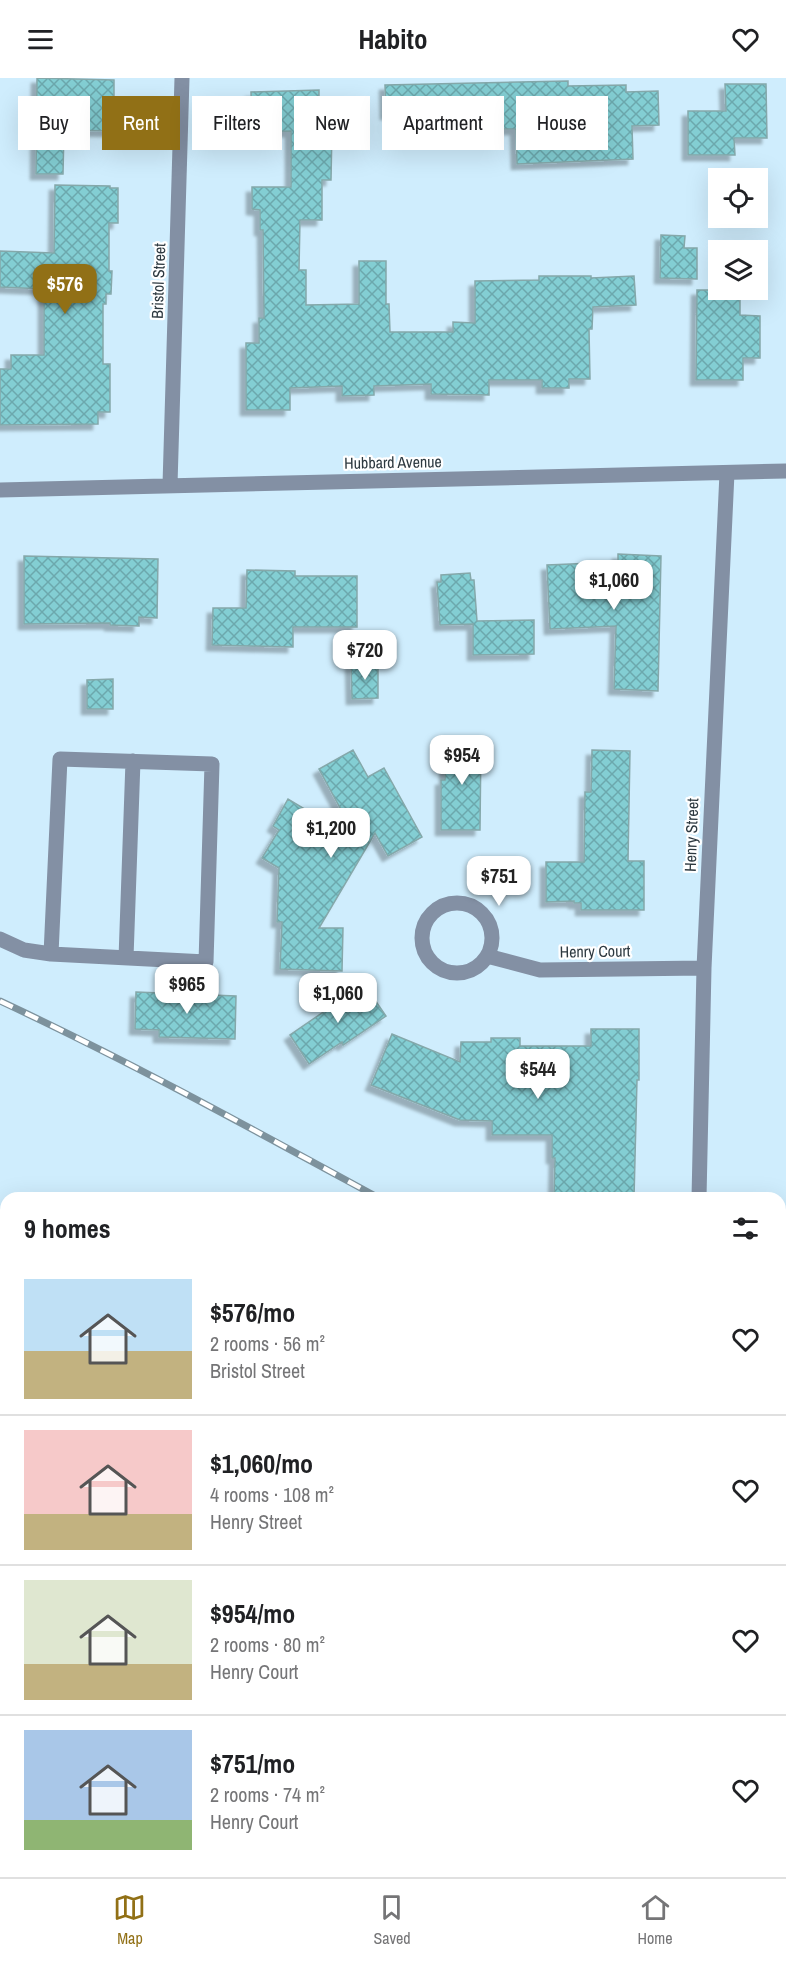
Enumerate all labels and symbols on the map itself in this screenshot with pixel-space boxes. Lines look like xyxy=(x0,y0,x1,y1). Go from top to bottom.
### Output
street label: Bristol Street xyxy=(146,242,170,319)
pin: $576 xyxy=(29,264,101,315)
street label: Hubbard Avenue xyxy=(344,450,442,474)
pin: $1,060 xyxy=(565,560,663,611)
pin: $720 xyxy=(329,630,401,681)
pin: $954 xyxy=(426,735,498,786)
street label: Henry Street xyxy=(679,797,703,872)
pin: $1,200 xyxy=(282,808,380,859)
pin: $751 xyxy=(463,856,535,907)
street label: Henry Court xyxy=(559,939,631,963)
pin: $965 xyxy=(151,964,223,1015)
pin: $1,060 xyxy=(289,973,387,1024)
pin: $544 xyxy=(502,1049,574,1100)

